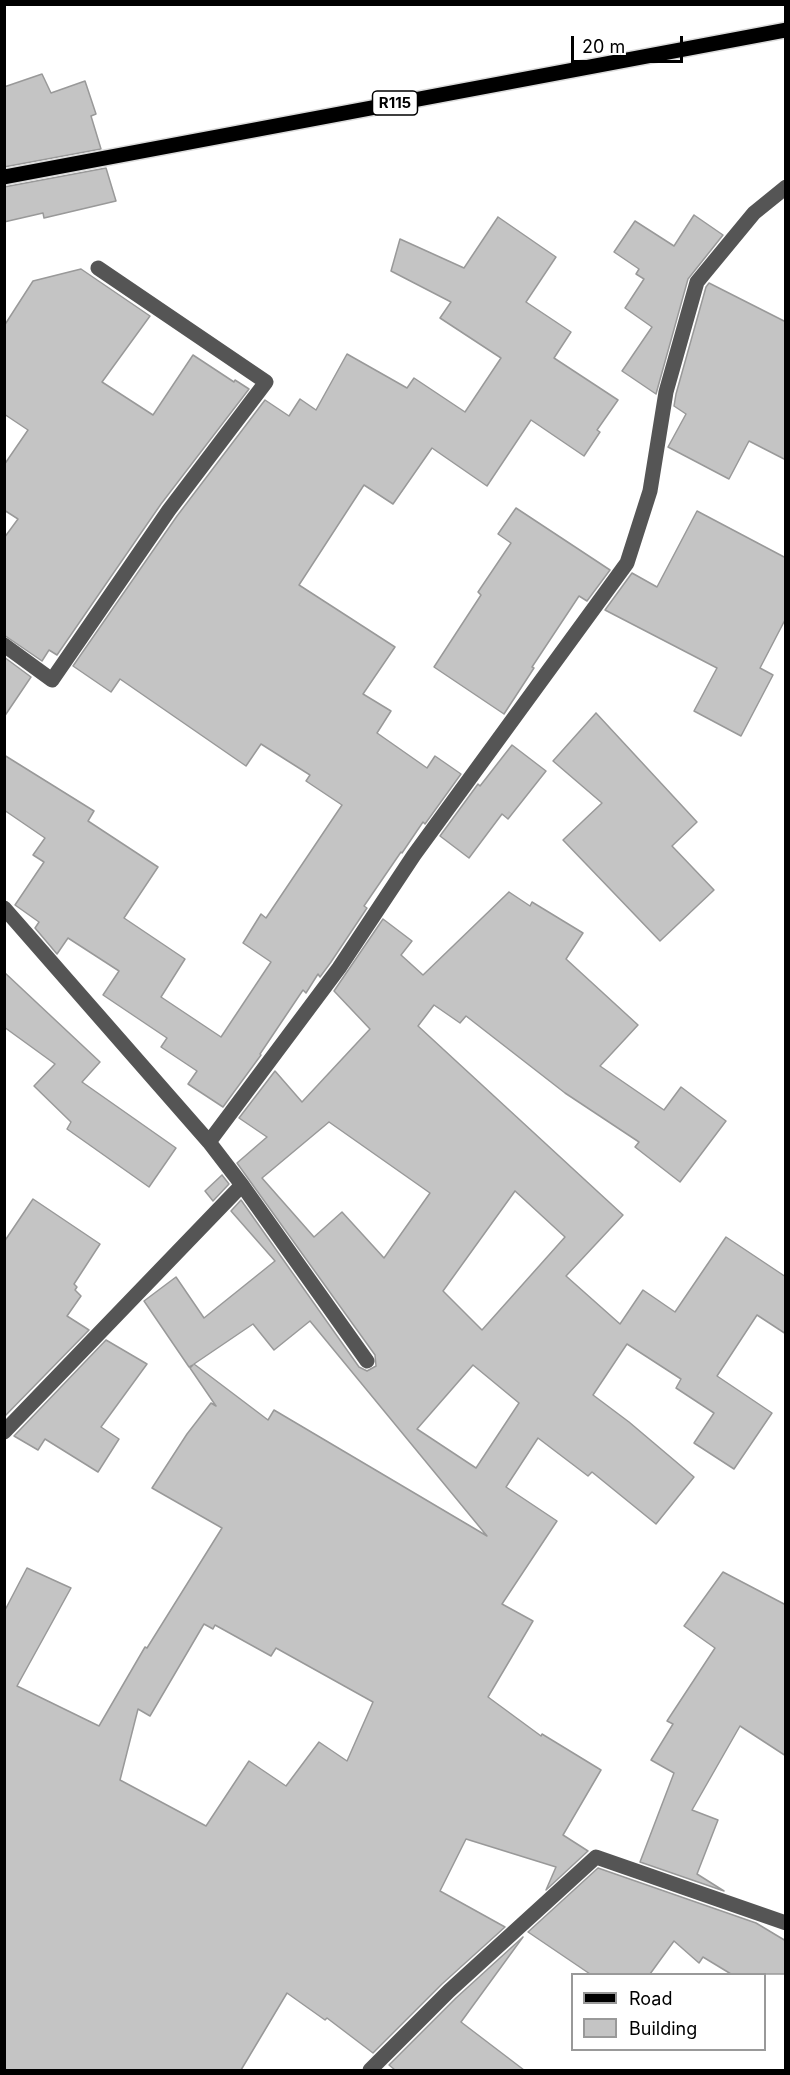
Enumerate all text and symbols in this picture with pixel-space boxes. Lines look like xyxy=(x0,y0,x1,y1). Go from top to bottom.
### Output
scale bar xyxy=(574,24,686,62)
text: 20 m xyxy=(582,36,625,57)
road number: R115 xyxy=(372,91,418,115)
legend xyxy=(571,1973,766,2051)
text: Road xyxy=(629,1988,672,2009)
text: Building xyxy=(629,2018,697,2039)

